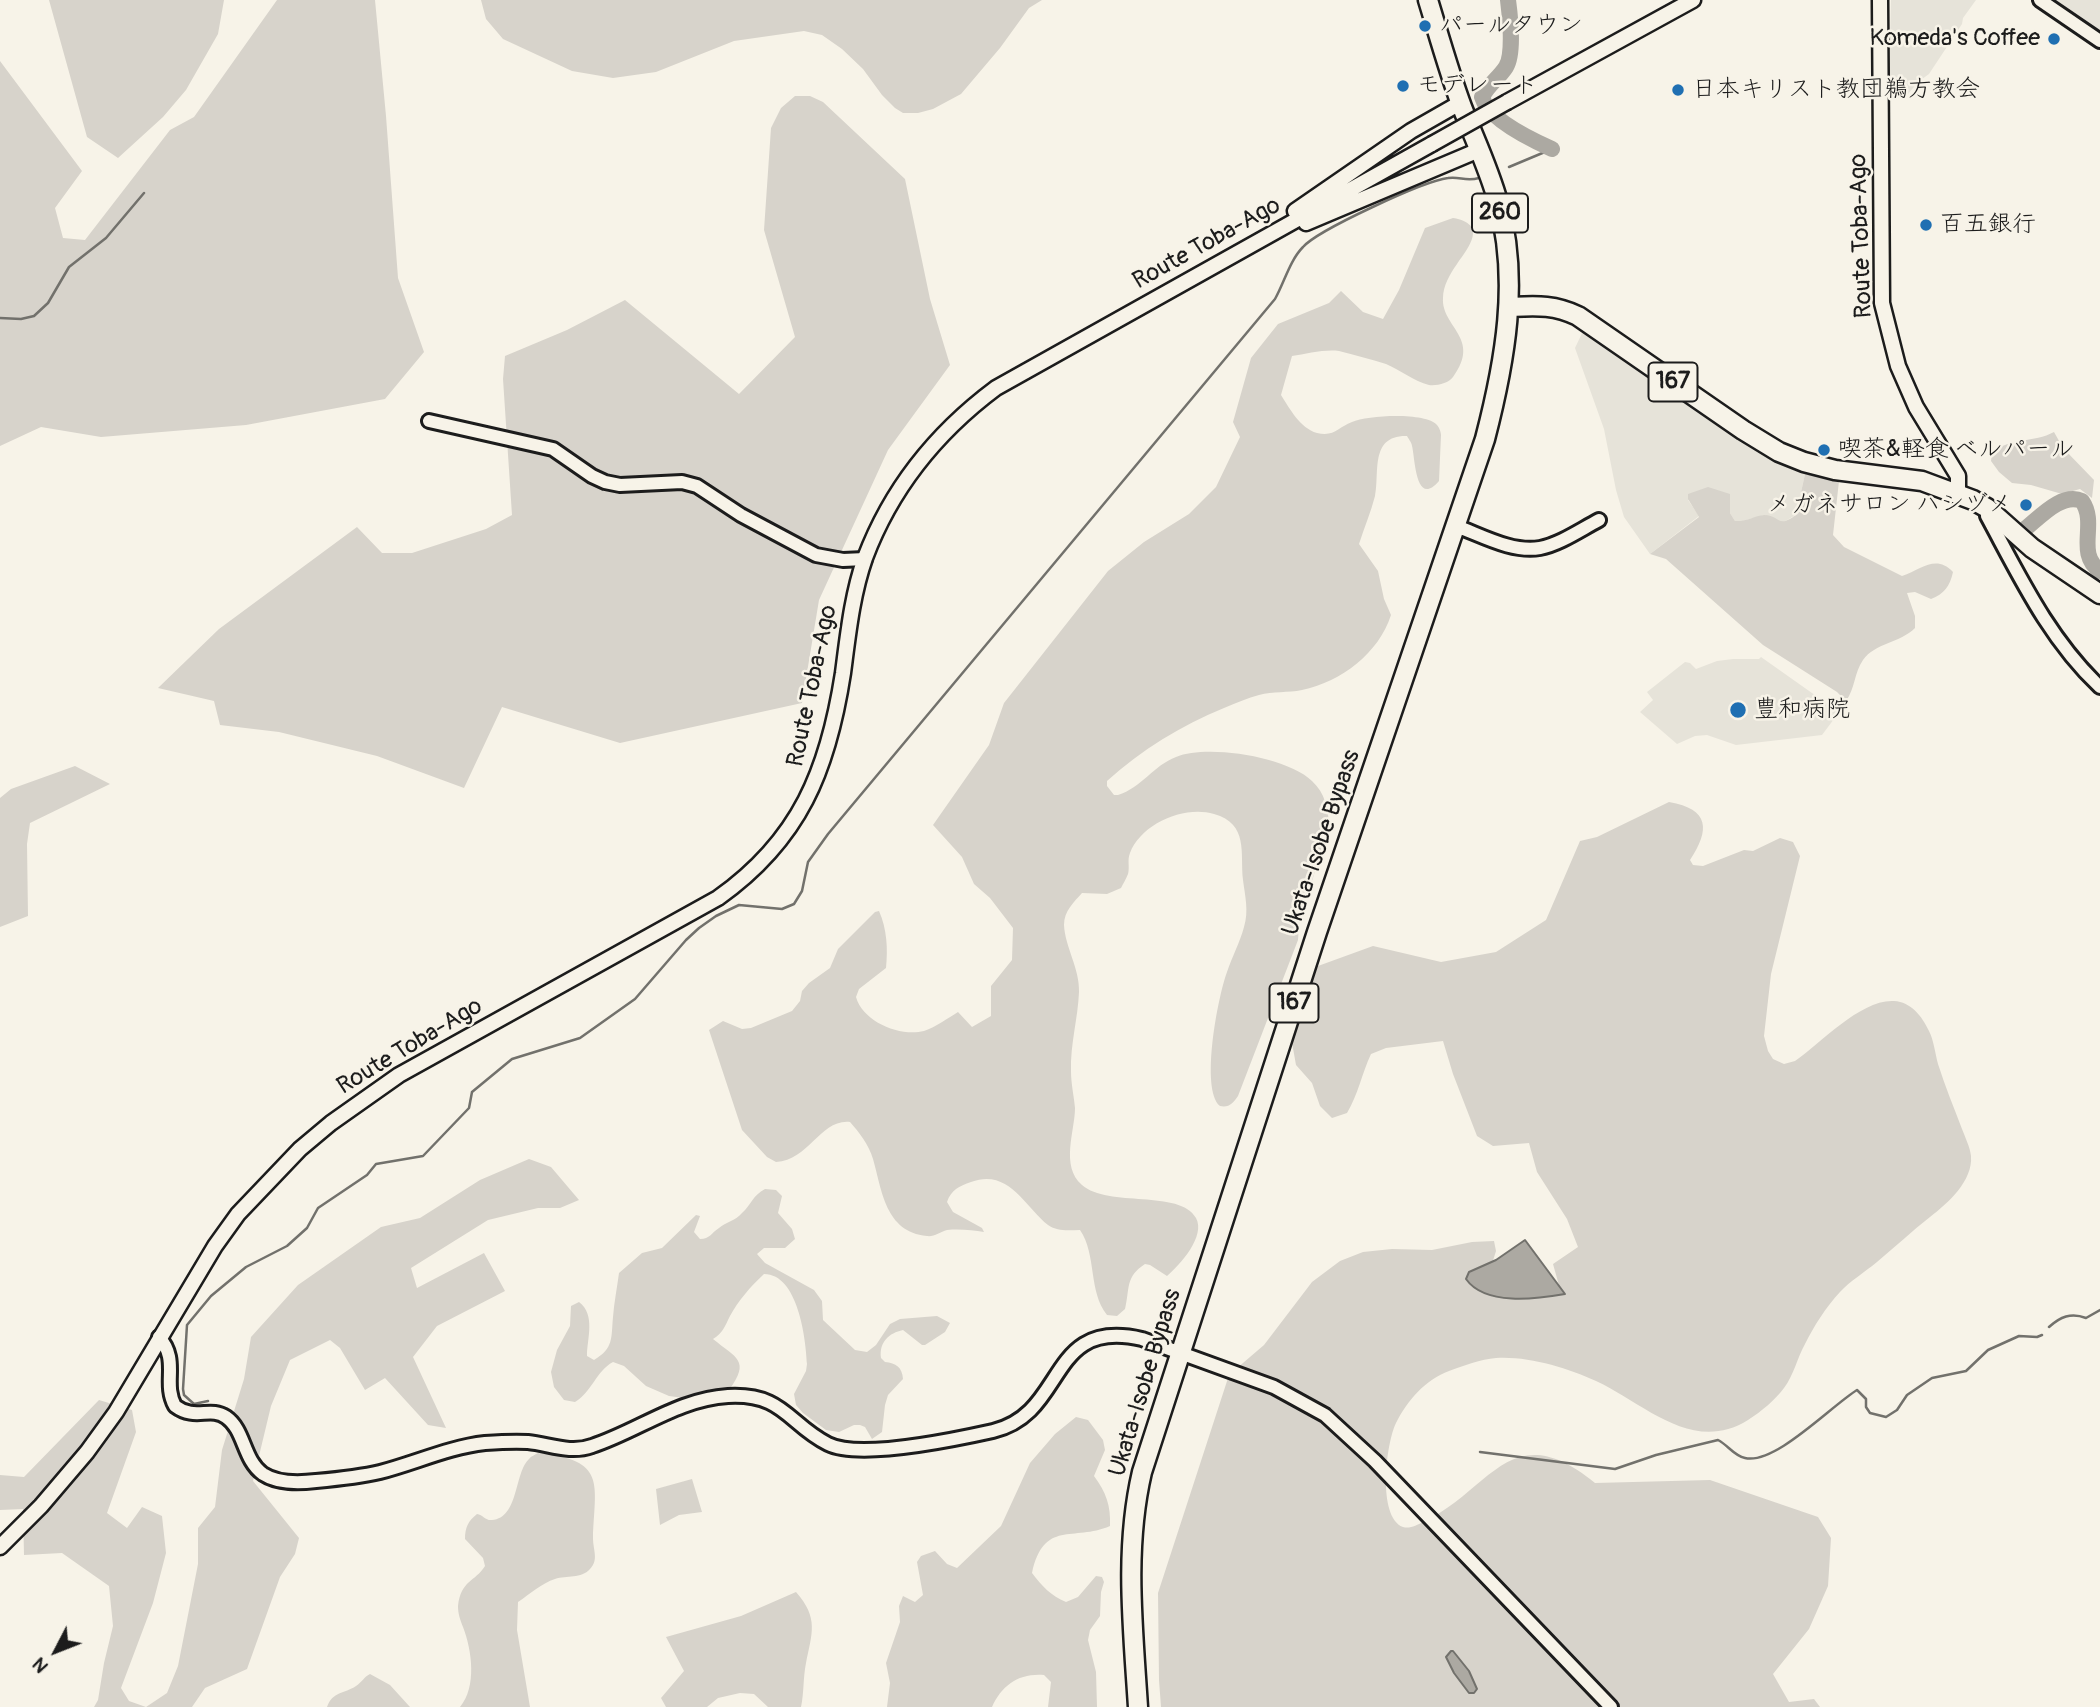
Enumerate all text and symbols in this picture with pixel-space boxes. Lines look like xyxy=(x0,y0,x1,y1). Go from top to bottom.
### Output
place label: パールタウン xyxy=(1439,12,1583,40)
marker: パールタウン xyxy=(1417,18,1433,34)
place label: Komeda's Coffee xyxy=(1870,25,2040,53)
marker: Komeda's Coffee xyxy=(2046,31,2062,47)
place label: モデレート xyxy=(1417,72,1538,100)
place label: 日本キリスト教団鵜方教会 xyxy=(1692,76,1980,104)
marker: モデレート xyxy=(1395,78,1411,94)
marker: 日本キリスト教団鵜方教会 xyxy=(1670,82,1686,98)
street label: Route Toba-Ago xyxy=(1845,153,1879,319)
street label: Route Toba-Ago xyxy=(1128,192,1286,296)
road number: 260 xyxy=(1472,194,1528,232)
place label: 百五銀行 xyxy=(1940,211,2036,239)
marker: 百五銀行 xyxy=(1918,217,1934,233)
road number: 167 xyxy=(1648,362,1698,402)
place label: 喫茶&軽食 ベルパール xyxy=(1838,436,2074,464)
marker: 喫茶&軽食 ベルパール xyxy=(1816,442,1832,458)
place label: メガネサロン ハシヅメ xyxy=(1767,491,2012,519)
marker: メガネサロン ハシヅメ xyxy=(2018,497,2034,513)
street label: Route Toba-Ago xyxy=(782,603,844,769)
place label: 豊和病院 xyxy=(1754,696,1850,724)
marker: 豊和病院 xyxy=(1728,700,1748,720)
street label: Ukata-Isobe Bypass xyxy=(1277,746,1367,940)
road number: 167 xyxy=(1270,984,1318,1022)
street label: Route Toba-Ago xyxy=(332,992,488,1102)
street label: Ukata-Isobe Bypass xyxy=(1104,1286,1188,1480)
north arrow xyxy=(21,1616,91,1686)
text: N xyxy=(27,1652,54,1678)

